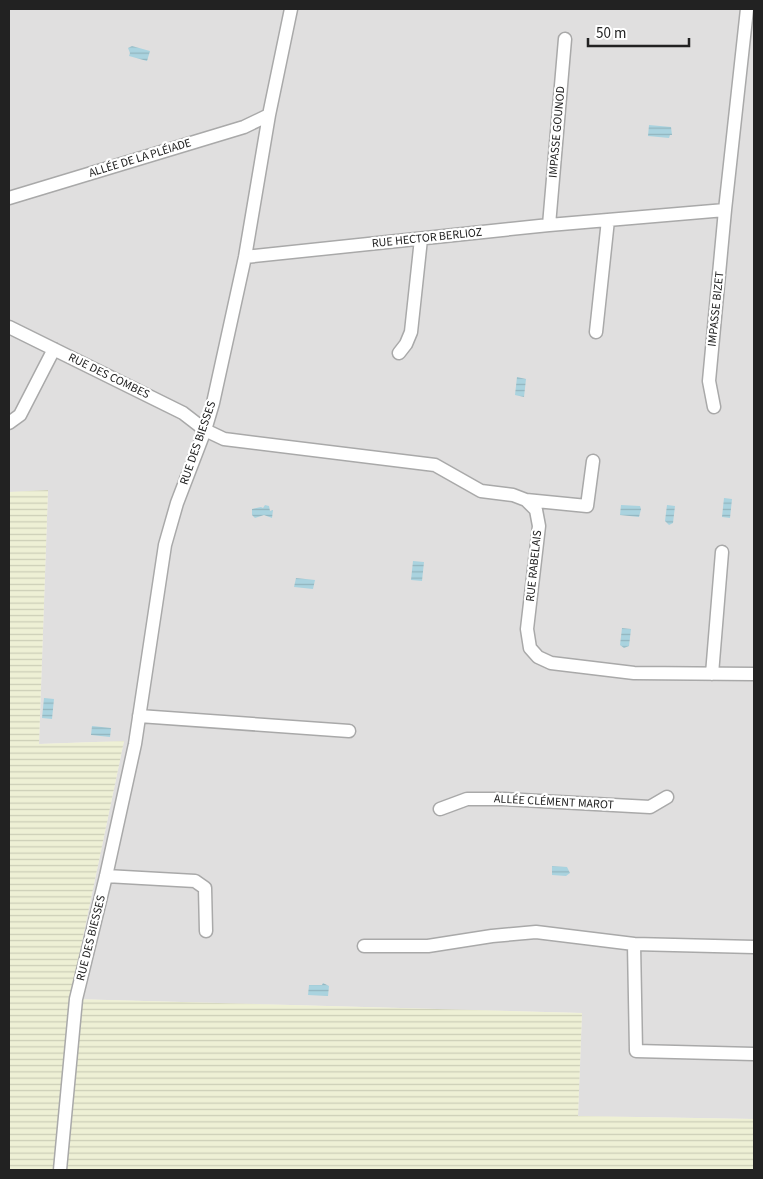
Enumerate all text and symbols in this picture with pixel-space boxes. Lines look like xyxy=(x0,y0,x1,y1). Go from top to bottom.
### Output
scale bar xyxy=(588,15,689,47)
text: 50 m xyxy=(596,23,626,44)
street label: IMPASSE GOUNOD xyxy=(545,85,569,179)
street label: ALLÉE DE LA PLÉIADE xyxy=(87,134,193,182)
street label: RUE HECTOR BERLIOZ xyxy=(371,224,483,252)
street label: IMPASSE BIZET xyxy=(704,270,728,347)
street label: RUE DES COMBES xyxy=(65,349,153,403)
street label: RUE DES BIESSES xyxy=(176,399,220,487)
street label: RUE RABELAIS xyxy=(522,529,546,603)
street label: ALLÉE CLÉMENT MAROT xyxy=(494,790,615,814)
street label: RUE DES BIESSES xyxy=(72,893,110,983)

